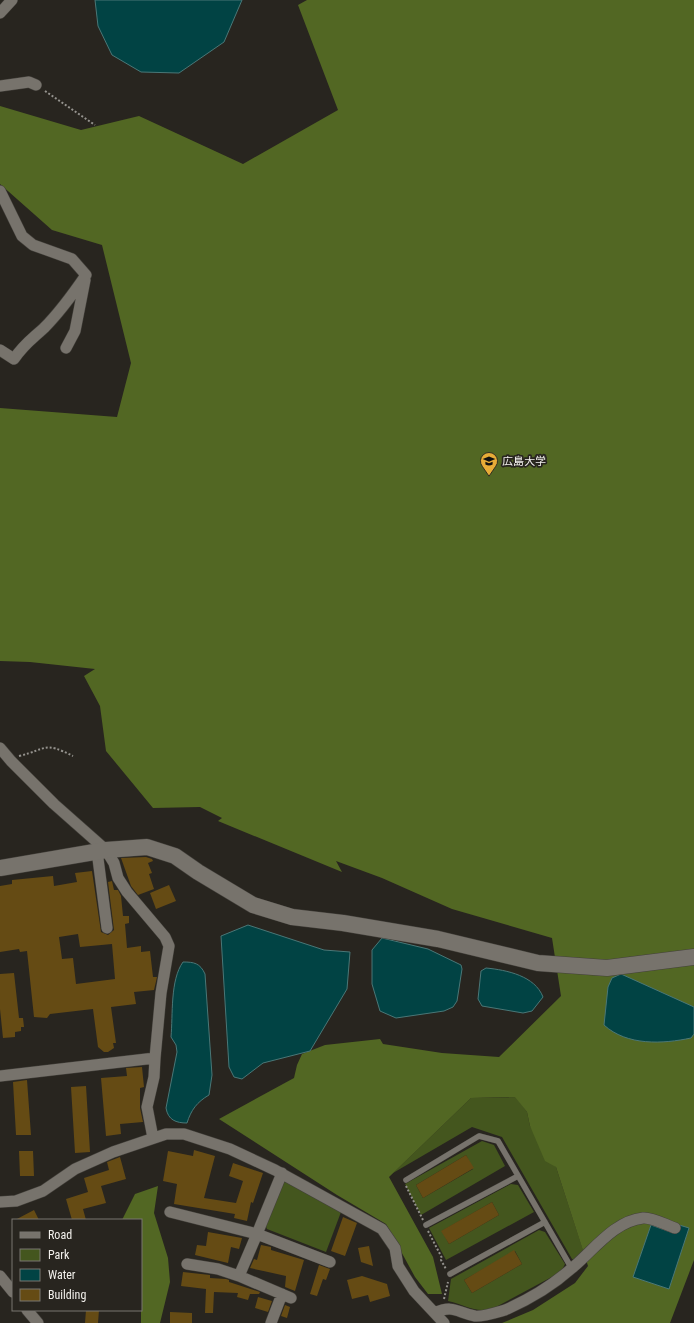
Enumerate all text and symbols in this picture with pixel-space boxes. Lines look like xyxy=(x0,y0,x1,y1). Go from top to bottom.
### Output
school or university icon: 広島大学 xyxy=(479,451,499,476)
place label: 広島大学 xyxy=(502,455,546,468)
legend xyxy=(12,1219,142,1311)
text: Road xyxy=(48,1228,72,1242)
text: Park xyxy=(48,1248,70,1262)
text: Water xyxy=(48,1268,76,1282)
text: Building xyxy=(48,1288,86,1302)

